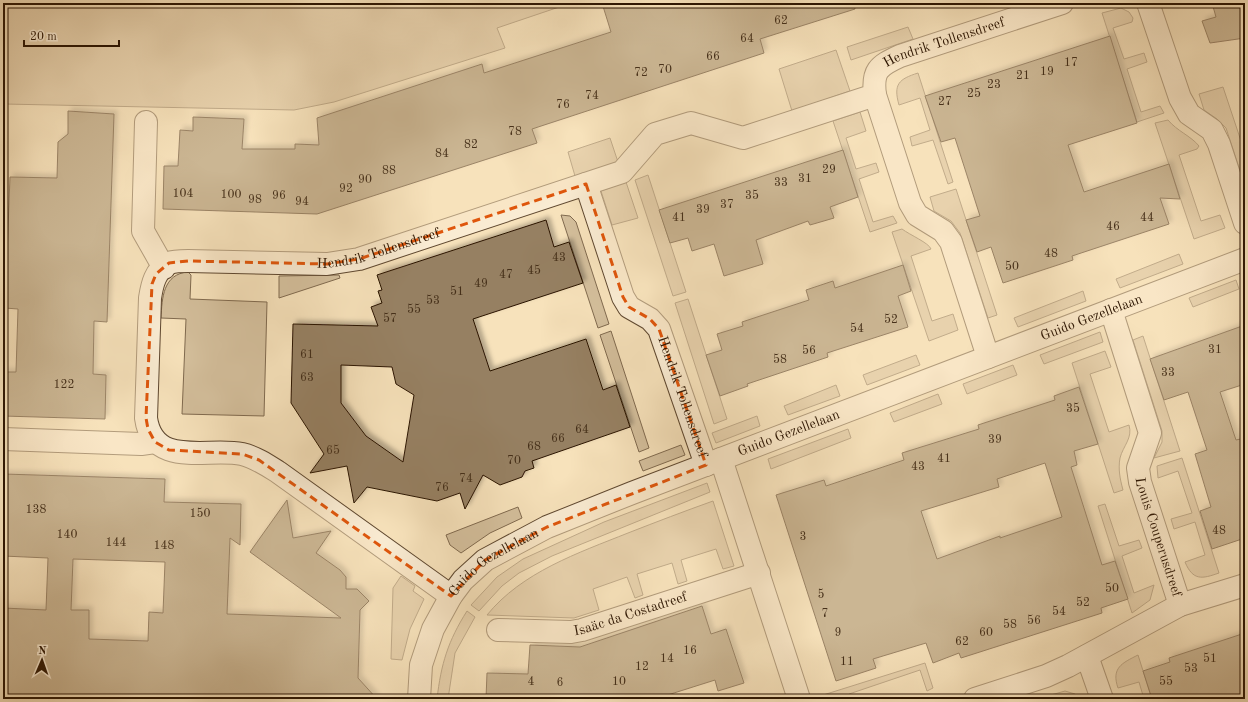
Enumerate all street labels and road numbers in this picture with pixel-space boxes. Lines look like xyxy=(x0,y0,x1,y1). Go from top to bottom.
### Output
street label: Hendrik Tollensdreef xyxy=(881,15,1008,70)
street label: Hendrik Tollensdreef xyxy=(316,225,443,271)
street label: Guido Gezellelaan xyxy=(1039,292,1145,343)
street label: Hendrik Tollensdreef xyxy=(655,334,710,461)
street label: Guido Gezellelaan xyxy=(736,407,842,459)
street label: Louis Couperusdreef xyxy=(1132,476,1184,600)
street label: Guido Gezellelaan xyxy=(446,526,541,599)
street label: Isaäc da Costadreef xyxy=(572,589,690,638)

